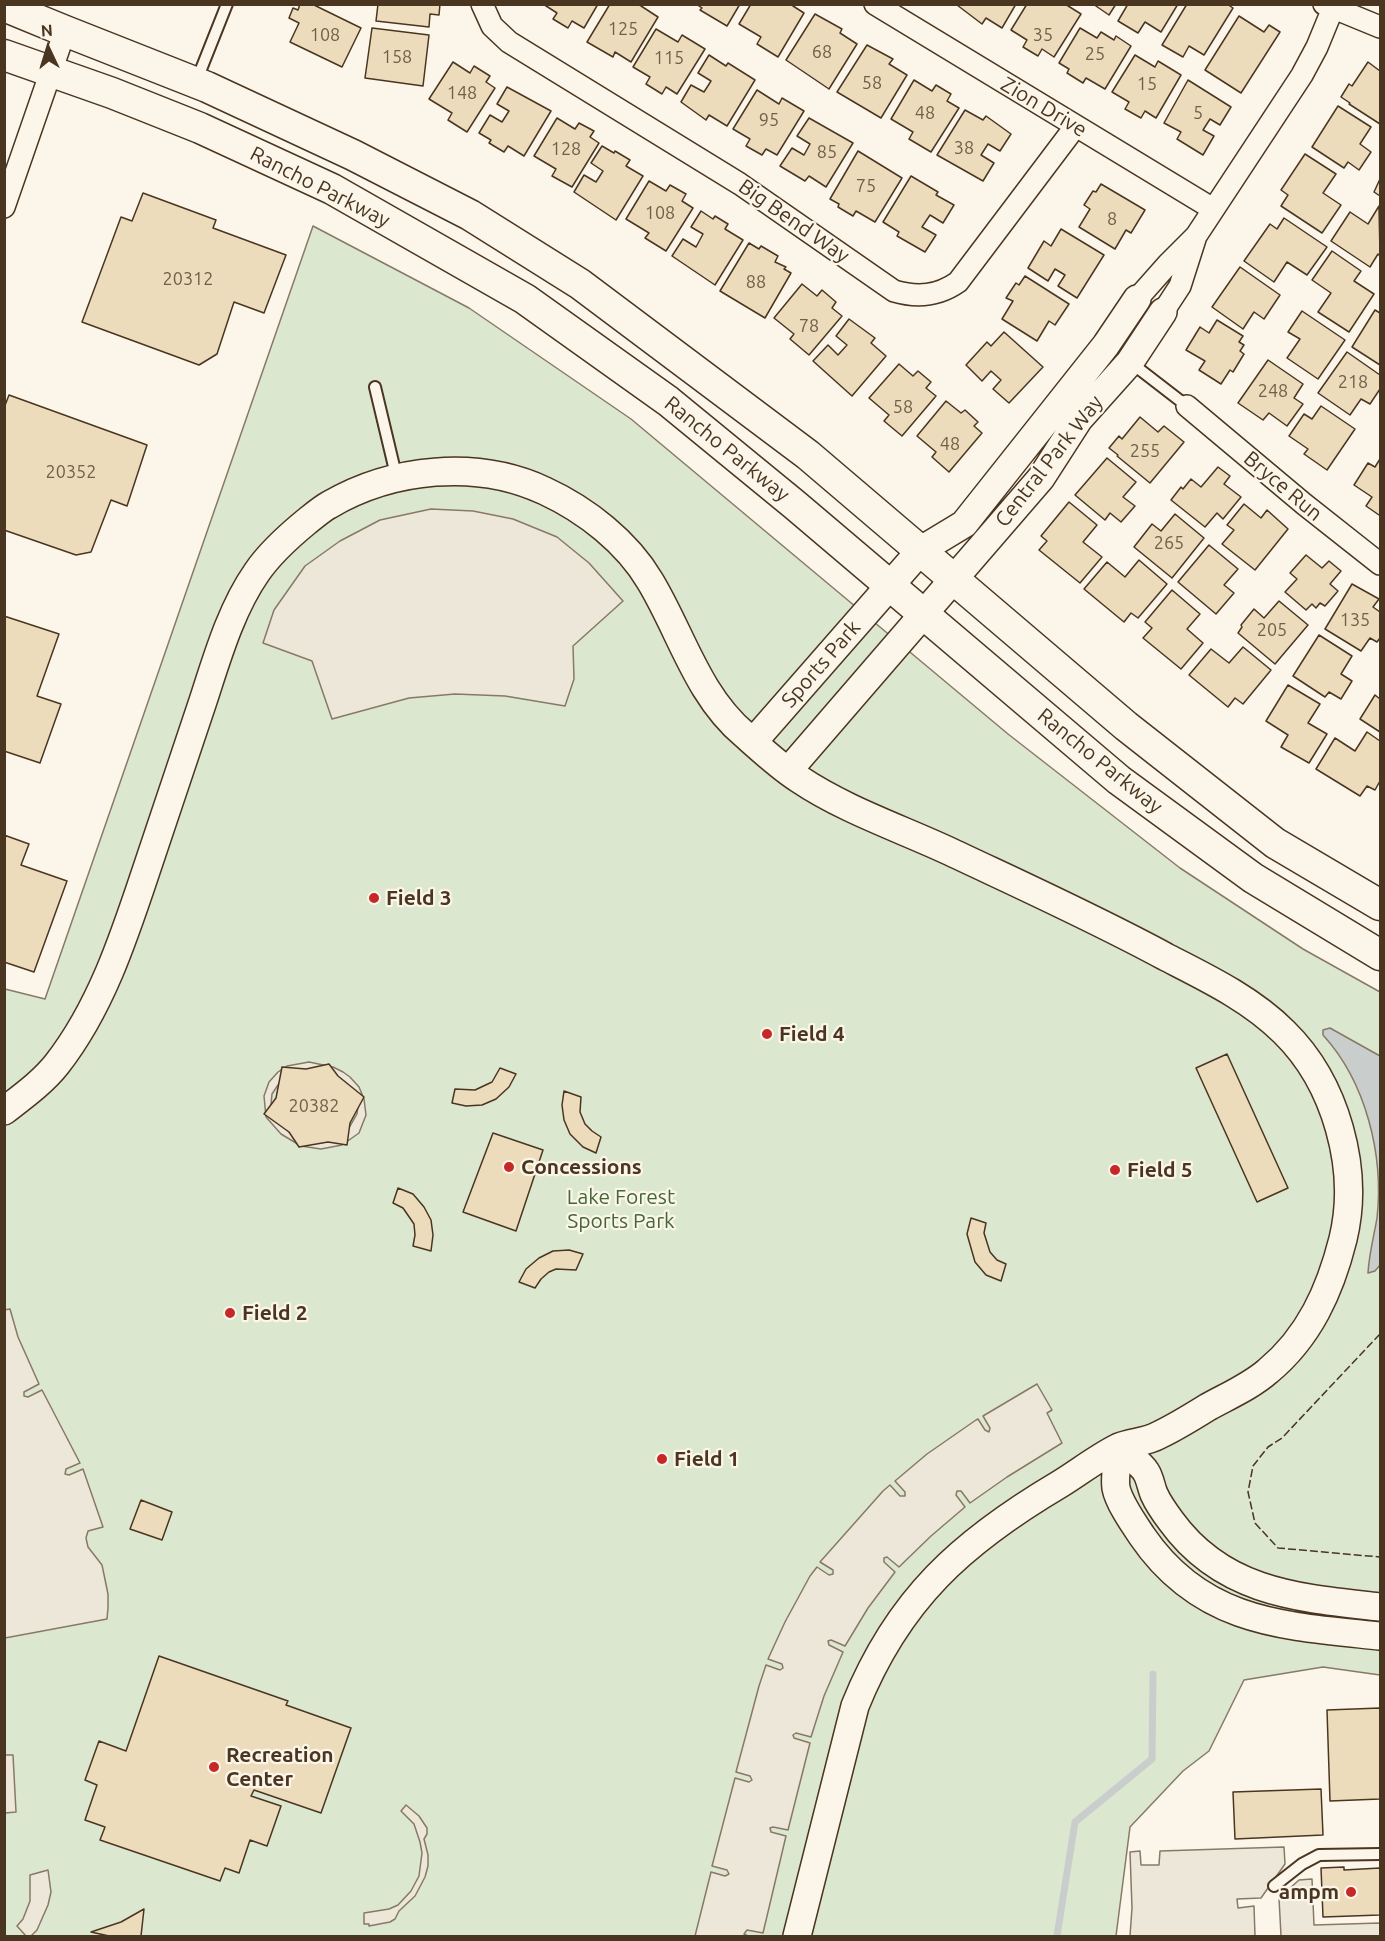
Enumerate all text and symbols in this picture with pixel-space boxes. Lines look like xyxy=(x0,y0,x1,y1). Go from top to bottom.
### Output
north arrow xyxy=(18,18,78,78)
house number: 125 xyxy=(608,18,638,40)
text: N xyxy=(40,21,53,39)
house number: 108 xyxy=(310,24,340,46)
house number: 35 xyxy=(1033,24,1053,46)
house number: 68 xyxy=(812,41,832,63)
house number: 25 xyxy=(1085,43,1105,65)
house number: 158 xyxy=(382,46,412,68)
house number: 115 xyxy=(654,47,684,69)
street label: Zion Drive xyxy=(996,71,1092,143)
house number: 58 xyxy=(862,72,882,94)
house number: 15 xyxy=(1137,73,1157,95)
house number: 148 xyxy=(447,82,477,104)
house number: 48 xyxy=(915,102,935,124)
house number: 5 xyxy=(1193,102,1203,124)
house number: 95 xyxy=(759,109,779,131)
house number: 38 xyxy=(954,137,974,159)
house number: 128 xyxy=(551,138,581,160)
street label: Rancho Parkway xyxy=(246,141,394,233)
house number: 85 xyxy=(817,141,837,163)
street label: Big Bend Way xyxy=(734,174,854,268)
house number: 75 xyxy=(856,175,876,197)
house number: 108 xyxy=(645,202,675,224)
house number: 8 xyxy=(1107,208,1117,230)
house number: 20312 xyxy=(163,268,213,290)
house number: 88 xyxy=(746,271,766,293)
house number: 78 xyxy=(799,315,819,337)
house number: 218 xyxy=(1338,371,1368,393)
house number: 248 xyxy=(1258,380,1288,402)
street label: Central Park Way xyxy=(990,390,1108,532)
street label: Rancho Parkway xyxy=(659,391,795,507)
house number: 58 xyxy=(893,396,913,418)
house number: 48 xyxy=(940,433,960,455)
house number: 255 xyxy=(1130,440,1160,462)
street label: Bryce Run xyxy=(1239,446,1327,526)
house number: 20352 xyxy=(46,461,96,483)
house number: 265 xyxy=(1154,532,1184,554)
house number: 135 xyxy=(1340,609,1370,631)
street label: Sports Park xyxy=(776,615,866,713)
house number: 205 xyxy=(1257,619,1287,641)
street label: Rancho Parkway xyxy=(1032,703,1168,819)
place label: Field 3 xyxy=(386,885,451,911)
marker: Field 3 xyxy=(367,891,381,905)
place label: Field 4 xyxy=(779,1021,844,1047)
marker: Field 4 xyxy=(760,1027,774,1041)
house number: 20382 xyxy=(289,1095,339,1117)
place label: Concessions xyxy=(521,1154,642,1180)
place label: Field 5 xyxy=(1127,1157,1192,1183)
marker: Concessions xyxy=(502,1160,516,1174)
marker: Field 5 xyxy=(1108,1163,1122,1177)
park label: Lake Forest Sports Park xyxy=(567,1184,675,1234)
place label: Field 2 xyxy=(242,1300,307,1326)
marker: Field 2 xyxy=(223,1306,237,1320)
place label: Field 1 xyxy=(674,1446,739,1472)
marker: Field 1 xyxy=(655,1452,669,1466)
place label: Recreation Center xyxy=(226,1742,334,1792)
marker: Recreation Center xyxy=(207,1760,221,1774)
place label: ampm xyxy=(1279,1879,1339,1905)
marker: ampm xyxy=(1344,1885,1358,1899)

